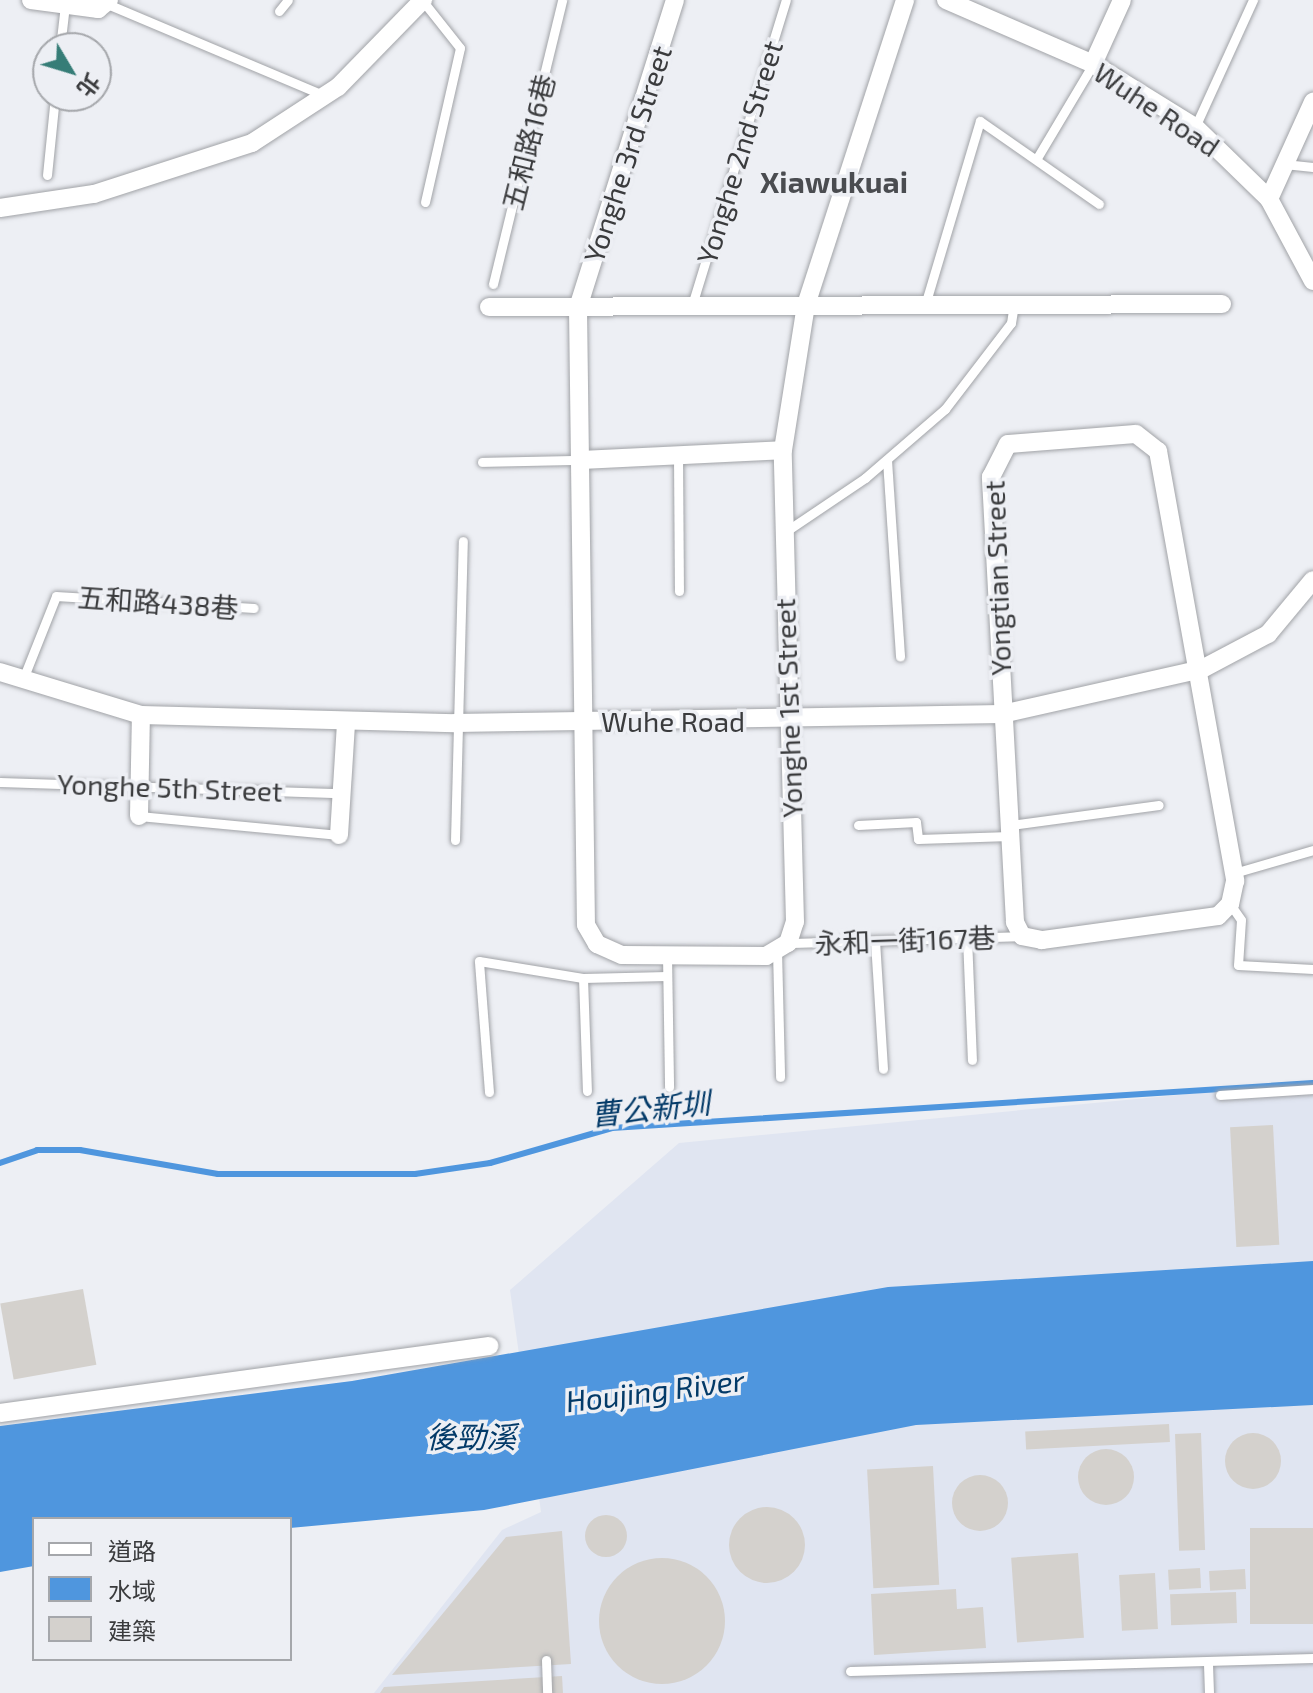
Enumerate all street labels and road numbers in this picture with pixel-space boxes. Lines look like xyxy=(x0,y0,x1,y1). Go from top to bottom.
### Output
street label: Yonghe 2nd Street xyxy=(689,36,789,268)
street label: Yonghe 3rd Street xyxy=(576,41,678,267)
street label: Wuhe Road xyxy=(1088,55,1226,163)
street label: 五和路16巷 xyxy=(495,70,561,214)
street label: Yongtian Street xyxy=(977,480,1017,676)
street label: 五和路438巷 xyxy=(76,580,240,624)
street label: Yonghe 1st Street xyxy=(767,598,809,818)
street label: Wuhe Road xyxy=(601,704,745,738)
street label: Yonghe 5th Street xyxy=(57,766,283,808)
street label: 永和一街167巷 xyxy=(814,920,996,960)

